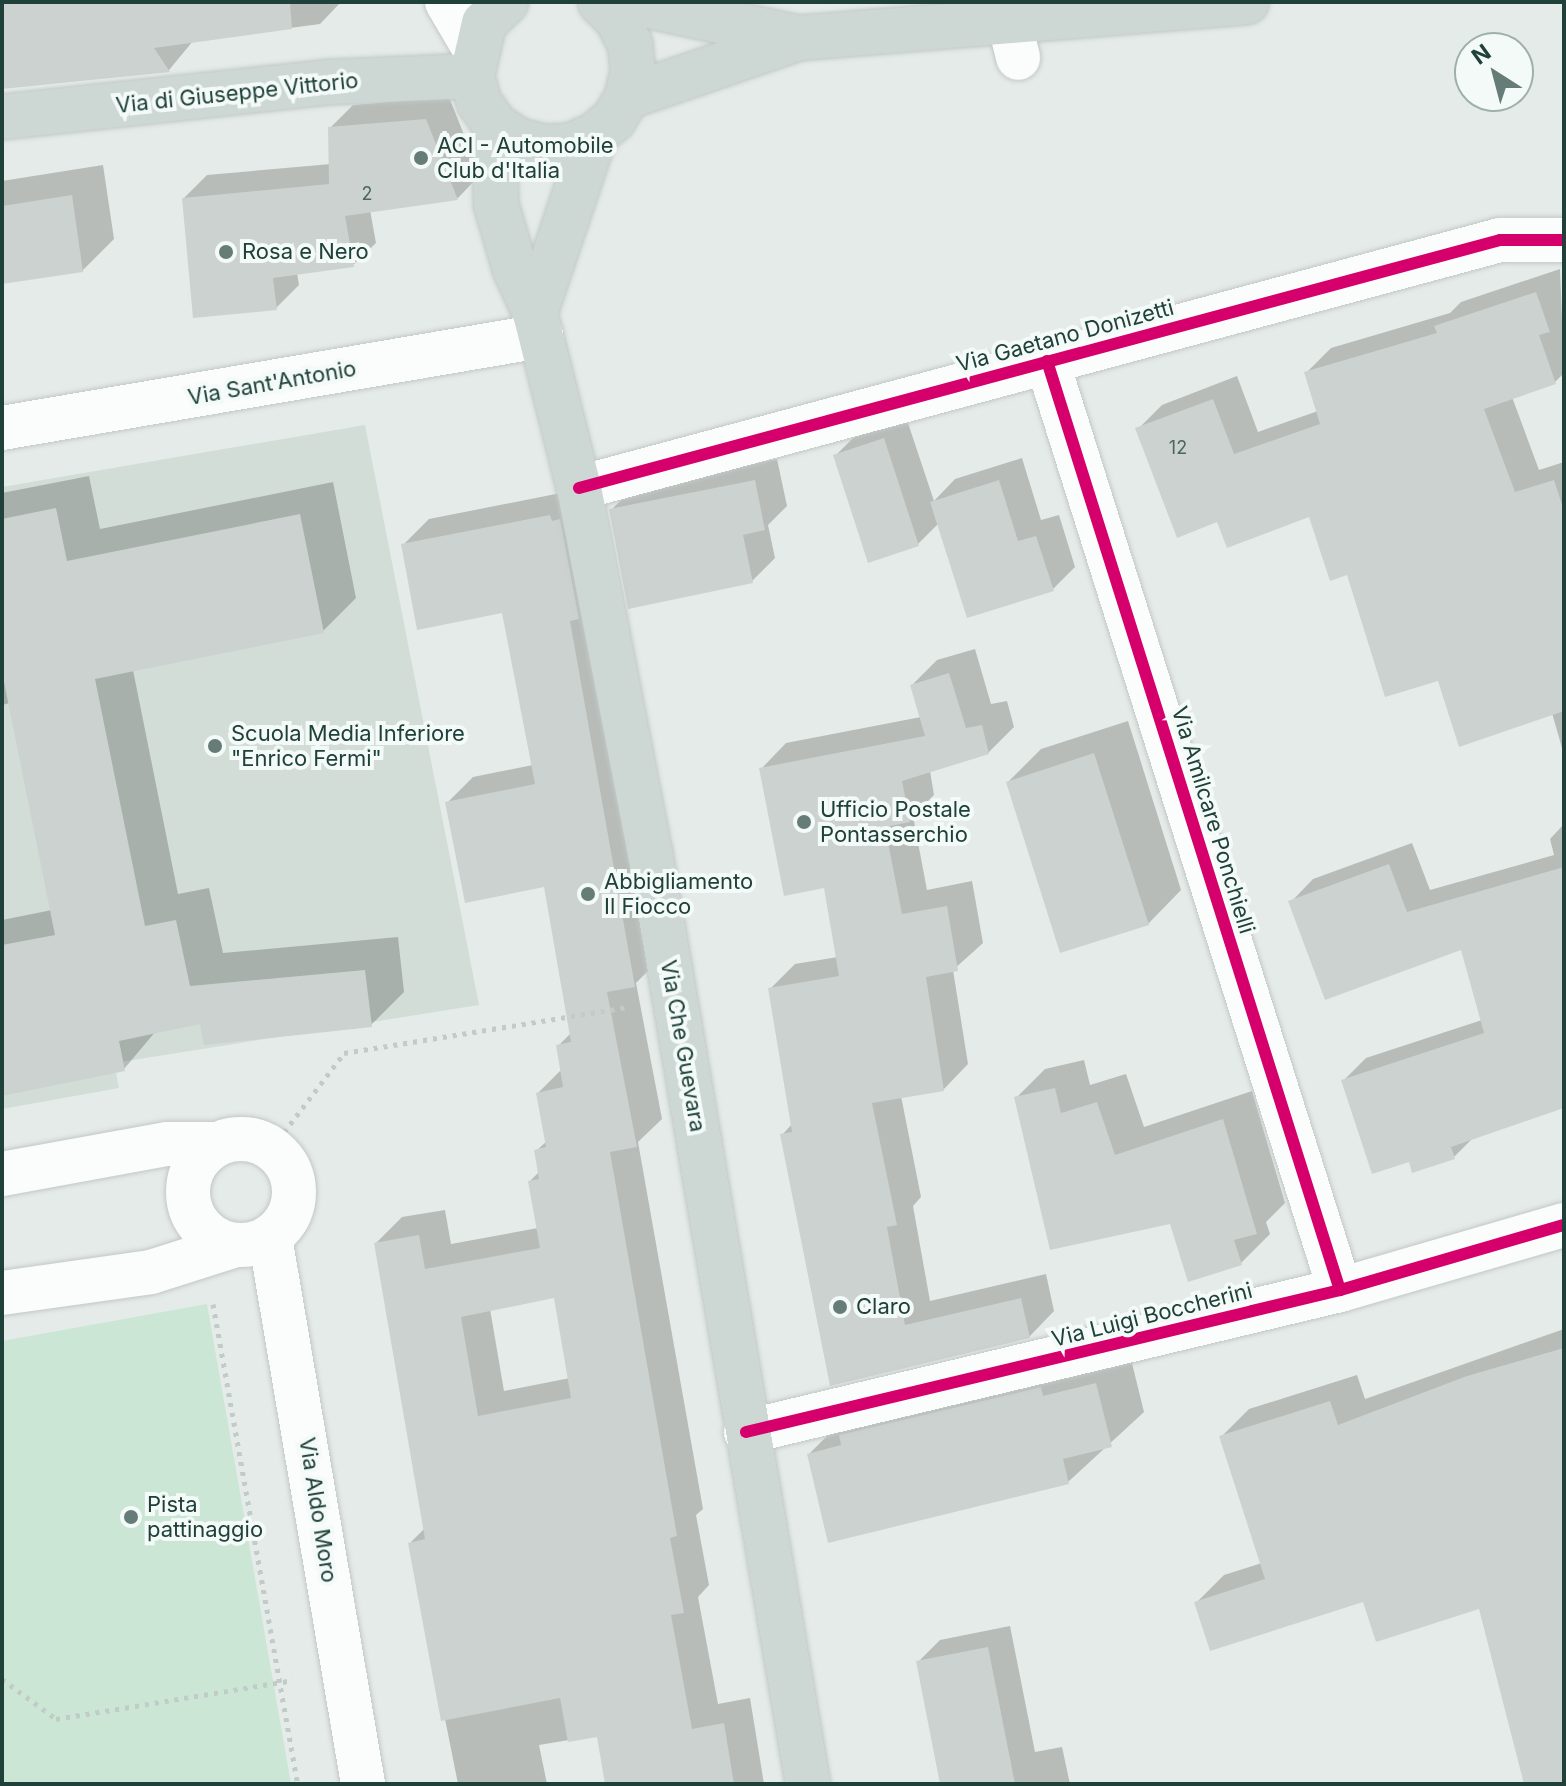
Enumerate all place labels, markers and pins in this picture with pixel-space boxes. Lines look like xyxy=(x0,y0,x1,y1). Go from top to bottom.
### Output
place label: ACI - Automobile Club d'Italia xyxy=(437,132,614,184)
marker: ACI - Automobile Club d'Italia xyxy=(412,149,430,167)
place label: Rosa e Nero xyxy=(242,239,369,265)
marker: Rosa e Nero xyxy=(217,243,235,261)
place label: Scuola Media Inferiore "Enrico Fermi" xyxy=(231,720,465,772)
marker: Scuola Media Inferiore "Enrico Fermi" xyxy=(206,737,224,755)
place label: Ufficio Postale Pontasserchio xyxy=(820,796,971,848)
marker: Ufficio Postale Pontasserchio xyxy=(795,813,813,831)
place label: Abbigliamento Il Fiocco xyxy=(604,868,753,920)
marker: Abbigliamento Il Fiocco xyxy=(579,885,597,903)
place label: Claro xyxy=(856,1294,911,1320)
marker: Claro xyxy=(831,1298,849,1316)
place label: Pista pattinaggio xyxy=(147,1491,263,1542)
marker: Pista pattinaggio xyxy=(122,1508,140,1526)

